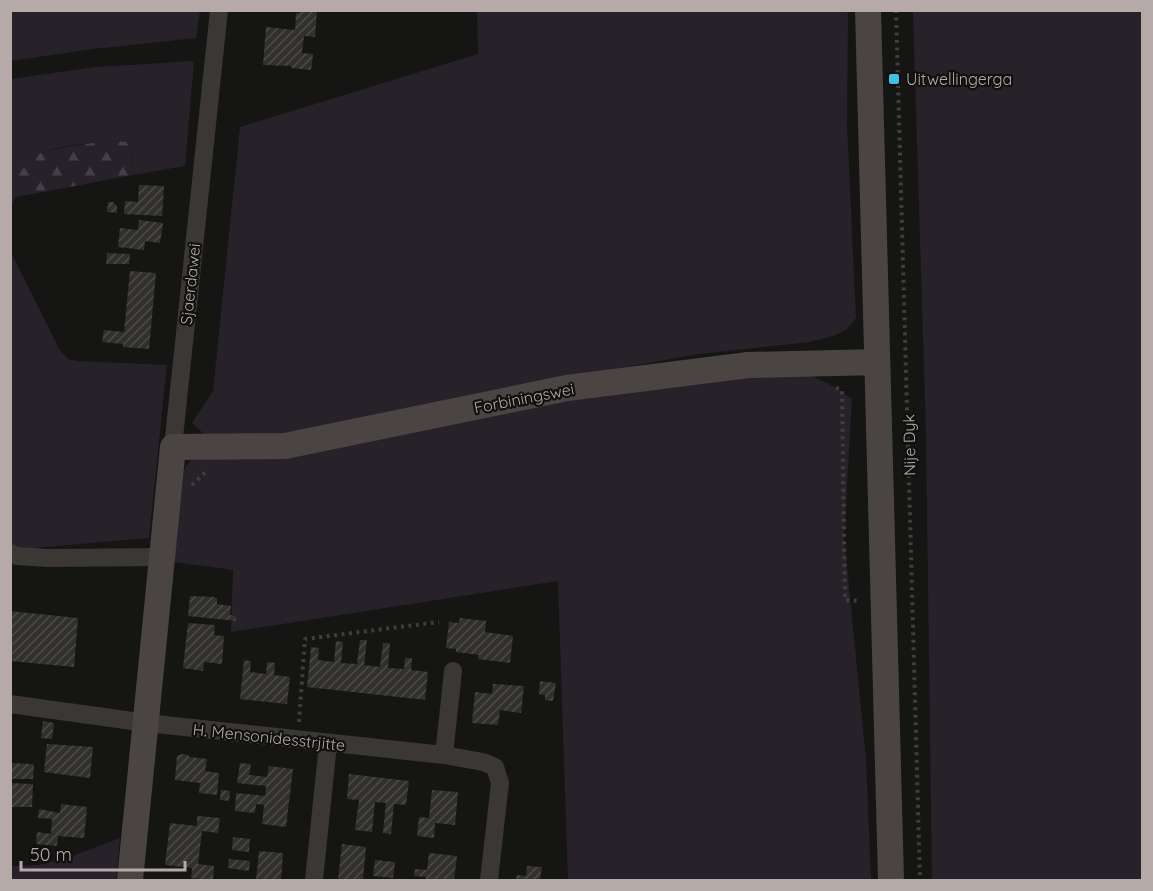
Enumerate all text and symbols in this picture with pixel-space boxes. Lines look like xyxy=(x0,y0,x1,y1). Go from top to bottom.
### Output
place label: Uitwellingerga xyxy=(906,69,1012,89)
marker: Uitwellingerga xyxy=(887,72,901,86)
street label: Sjaerdawei xyxy=(176,242,204,326)
street label: Forbiningswei xyxy=(472,378,576,418)
street label: Nije Dyk xyxy=(898,414,920,476)
street label: H. Mensonidesstrjitte xyxy=(192,719,346,755)
scale bar xyxy=(21,834,184,872)
text: 50 m xyxy=(30,843,72,866)

